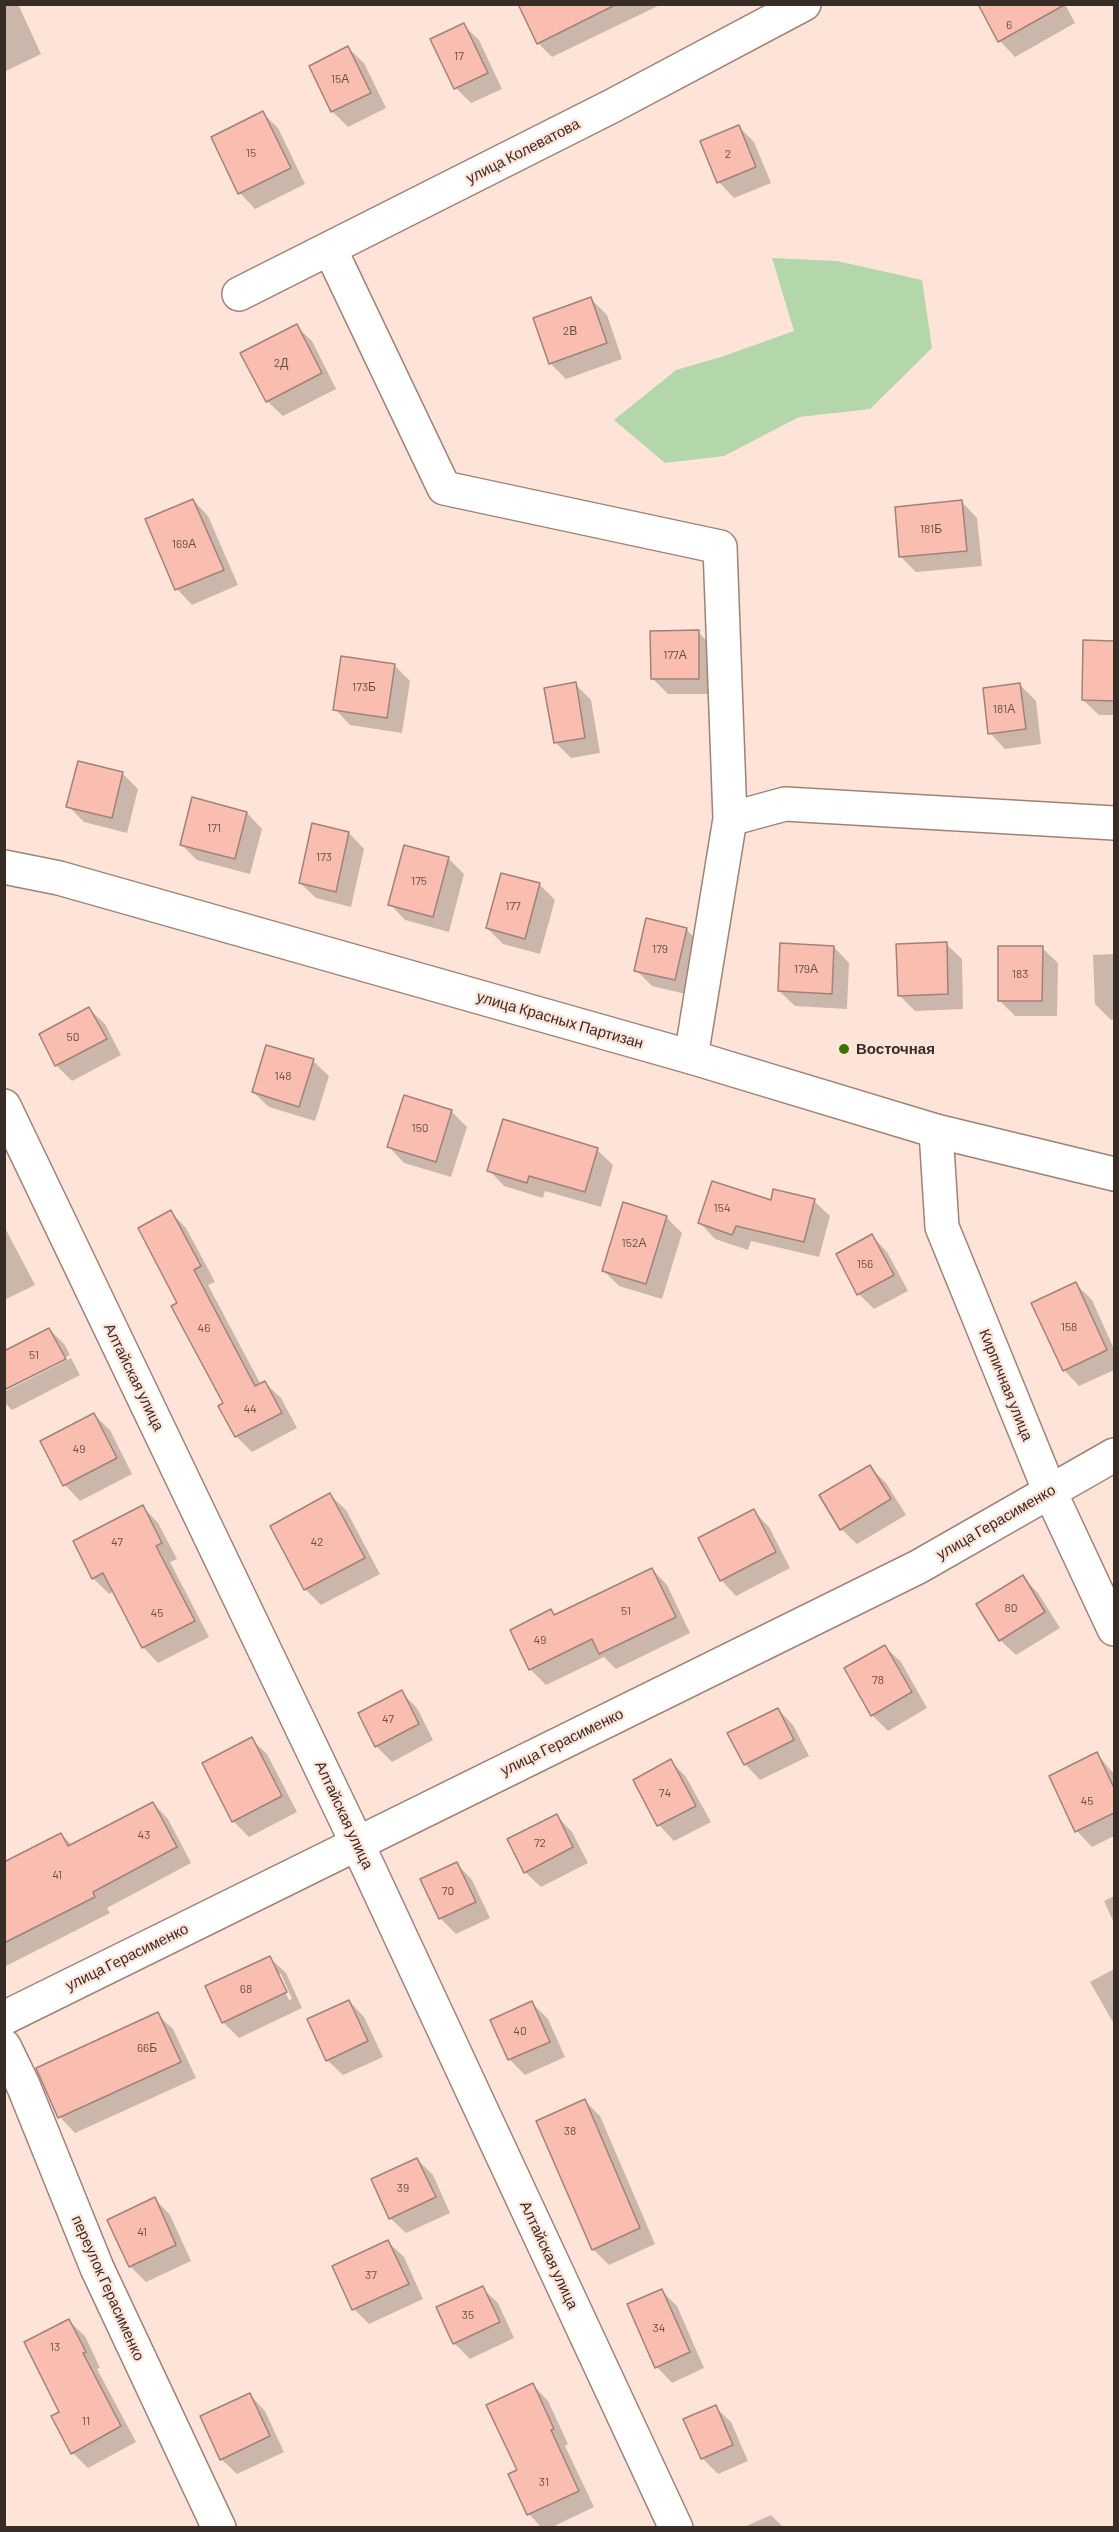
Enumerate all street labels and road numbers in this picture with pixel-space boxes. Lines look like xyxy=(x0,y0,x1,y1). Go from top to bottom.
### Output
street label: улица Колеватова xyxy=(463,115,583,187)
street label: улица Красных Партизан xyxy=(475,988,645,1052)
street label: Алтайская улица xyxy=(100,1320,168,1434)
street label: Кирпичная улица xyxy=(975,1327,1037,1443)
street label: улица Герасименко xyxy=(933,1481,1059,1563)
street label: улица Герасименко xyxy=(498,1704,626,1780)
street label: Алтайская улица xyxy=(311,1758,377,1872)
street label: улица Герасименко xyxy=(63,1919,191,1995)
street label: Алтайская улица xyxy=(516,2198,582,2312)
street label: переулок Герасименко xyxy=(68,2213,148,2363)

